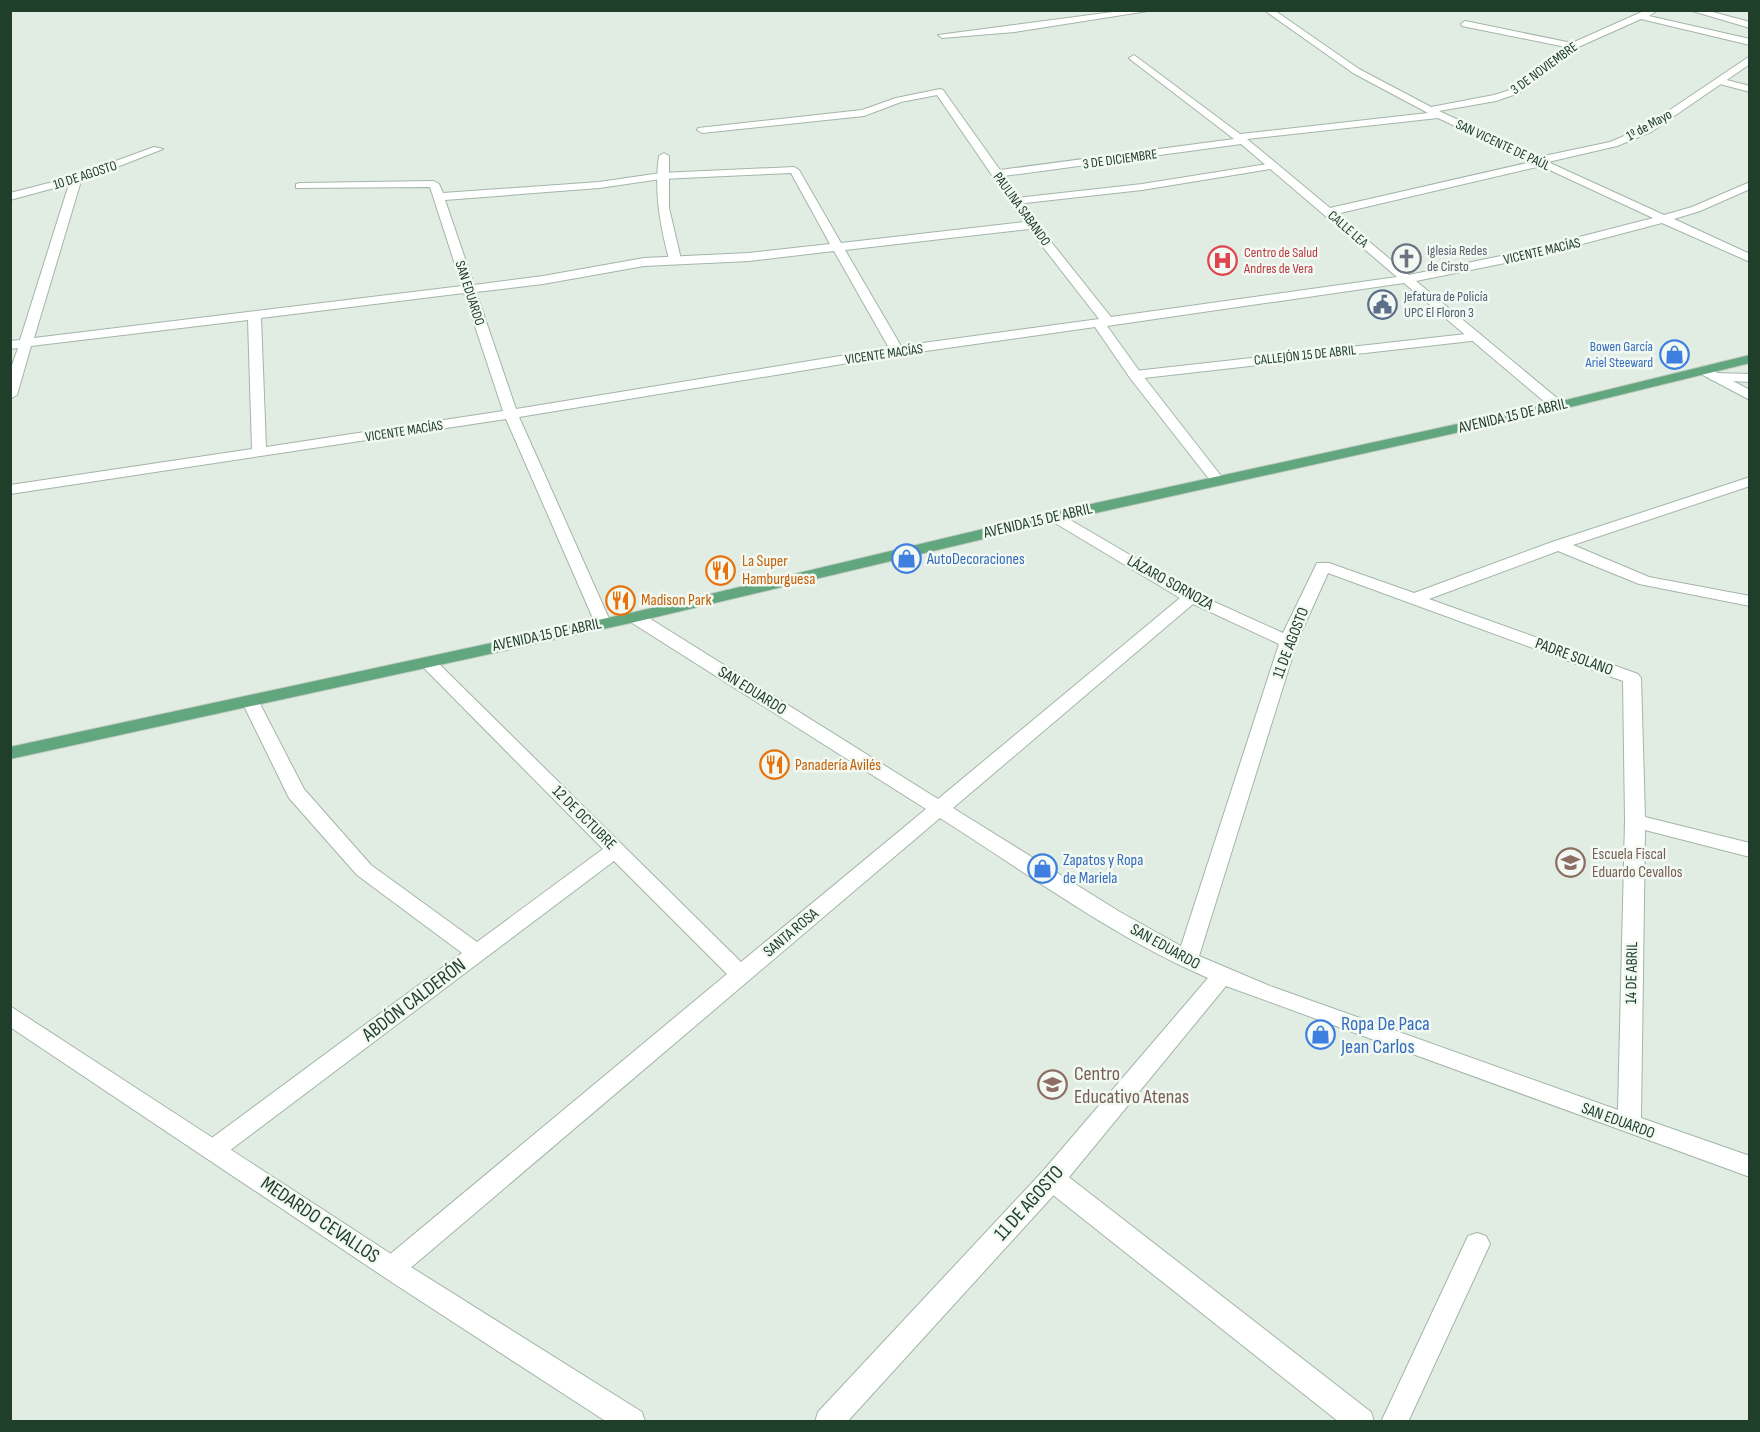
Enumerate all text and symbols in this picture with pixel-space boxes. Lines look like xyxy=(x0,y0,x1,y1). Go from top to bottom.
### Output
street label: 3 DE NOVIEMBRE xyxy=(1507,38,1581,98)
street label: 1º de Mayo xyxy=(1623,105,1675,144)
street label: SAN VICENTE DE PAÚL xyxy=(1453,116,1553,174)
street label: 3 DE DICIEMBRE xyxy=(1082,145,1158,173)
street label: 10 DE AGOSTO xyxy=(51,157,119,193)
street label: PAULINA SABANDO xyxy=(990,169,1054,249)
street label: CALLE LEA xyxy=(1324,207,1372,252)
street label: VICENTE MACÍAS xyxy=(1502,234,1582,268)
church icon: Iglesia Redes de Cirsto xyxy=(1390,242,1422,274)
place label: Iglesia Redes de Cirsto xyxy=(1427,242,1487,275)
hospital icon: Centro de Salud Andres de Vera xyxy=(1207,244,1239,276)
place label: Centro de Salud Andres de Vera xyxy=(1243,244,1318,277)
street label: SAN EDUARDO xyxy=(452,258,488,328)
public building icon: Jefatura de Policía UPC El Floron 3 xyxy=(1367,288,1399,320)
place label: Jefatura de Policía UPC El Floron 3 xyxy=(1403,288,1488,321)
place label: Bowen García Ariel Steeward xyxy=(1585,338,1653,371)
shop icon: Bowen García Ariel Steeward xyxy=(1658,338,1690,370)
street label: VICENTE MACÍAS xyxy=(844,340,924,368)
street label: CALLEJÓN 15 DE ABRIL xyxy=(1253,341,1357,369)
street label: AVENIDA 15 DE ABRIL xyxy=(1456,394,1569,438)
street label: VICENTE MACÍAS xyxy=(364,416,444,446)
street label: AVENIDA 15 DE ABRIL xyxy=(981,499,1094,543)
shop icon: AutoDecoraciones xyxy=(890,543,922,575)
place label: AutoDecoraciones xyxy=(926,550,1025,569)
street label: LÁZARO SORNOZA xyxy=(1123,551,1217,615)
place label: La Super Hamburguesa xyxy=(742,552,815,589)
restaurant icon: La Super Hamburguesa xyxy=(705,554,737,586)
restaurant icon: Madison Park xyxy=(604,584,636,616)
place label: Madison Park xyxy=(641,591,712,610)
street label: 11 DE AGOSTO xyxy=(1269,605,1313,681)
street label: AVENIDA 15 DE ABRIL xyxy=(490,614,603,656)
street label: PADRE SOLANO xyxy=(1533,634,1616,680)
street label: SAN EDUARDO xyxy=(714,663,790,719)
restaurant icon: Panadería Avilés xyxy=(758,749,790,781)
place label: Panadería Avilés xyxy=(795,756,881,775)
street label: 12 DE OCTUBRE xyxy=(548,782,620,854)
place label: Escuela Fiscal Eduardo Cevallos xyxy=(1592,845,1683,882)
school or university icon: Escuela Fiscal Eduardo Cevallos xyxy=(1555,847,1587,879)
place label: Zapatos y Ropa de Mariela xyxy=(1063,851,1143,888)
shop icon: Zapatos y Ropa de Mariela xyxy=(1026,853,1058,885)
street label: SANTA ROSA xyxy=(760,904,822,961)
street label: SAN EDUARDO xyxy=(1127,920,1203,974)
street label: 14 DE ABRIL xyxy=(1622,942,1642,1004)
street label: ABDÓN CALDERÓN xyxy=(357,953,471,1047)
place label: Ropa De Paca Jean Carlos xyxy=(1340,1012,1430,1059)
shop icon: Ropa De Paca Jean Carlos xyxy=(1304,1019,1336,1051)
place label: Centro Educativo Atenas xyxy=(1074,1062,1189,1109)
school or university icon: Centro Educativo Atenas xyxy=(1037,1069,1069,1101)
street label: SAN EDUARDO xyxy=(1579,1099,1657,1143)
street label: 11 DE AGOSTO xyxy=(989,1161,1069,1245)
street label: MEDARDO CEVALLOS xyxy=(256,1171,384,1269)

